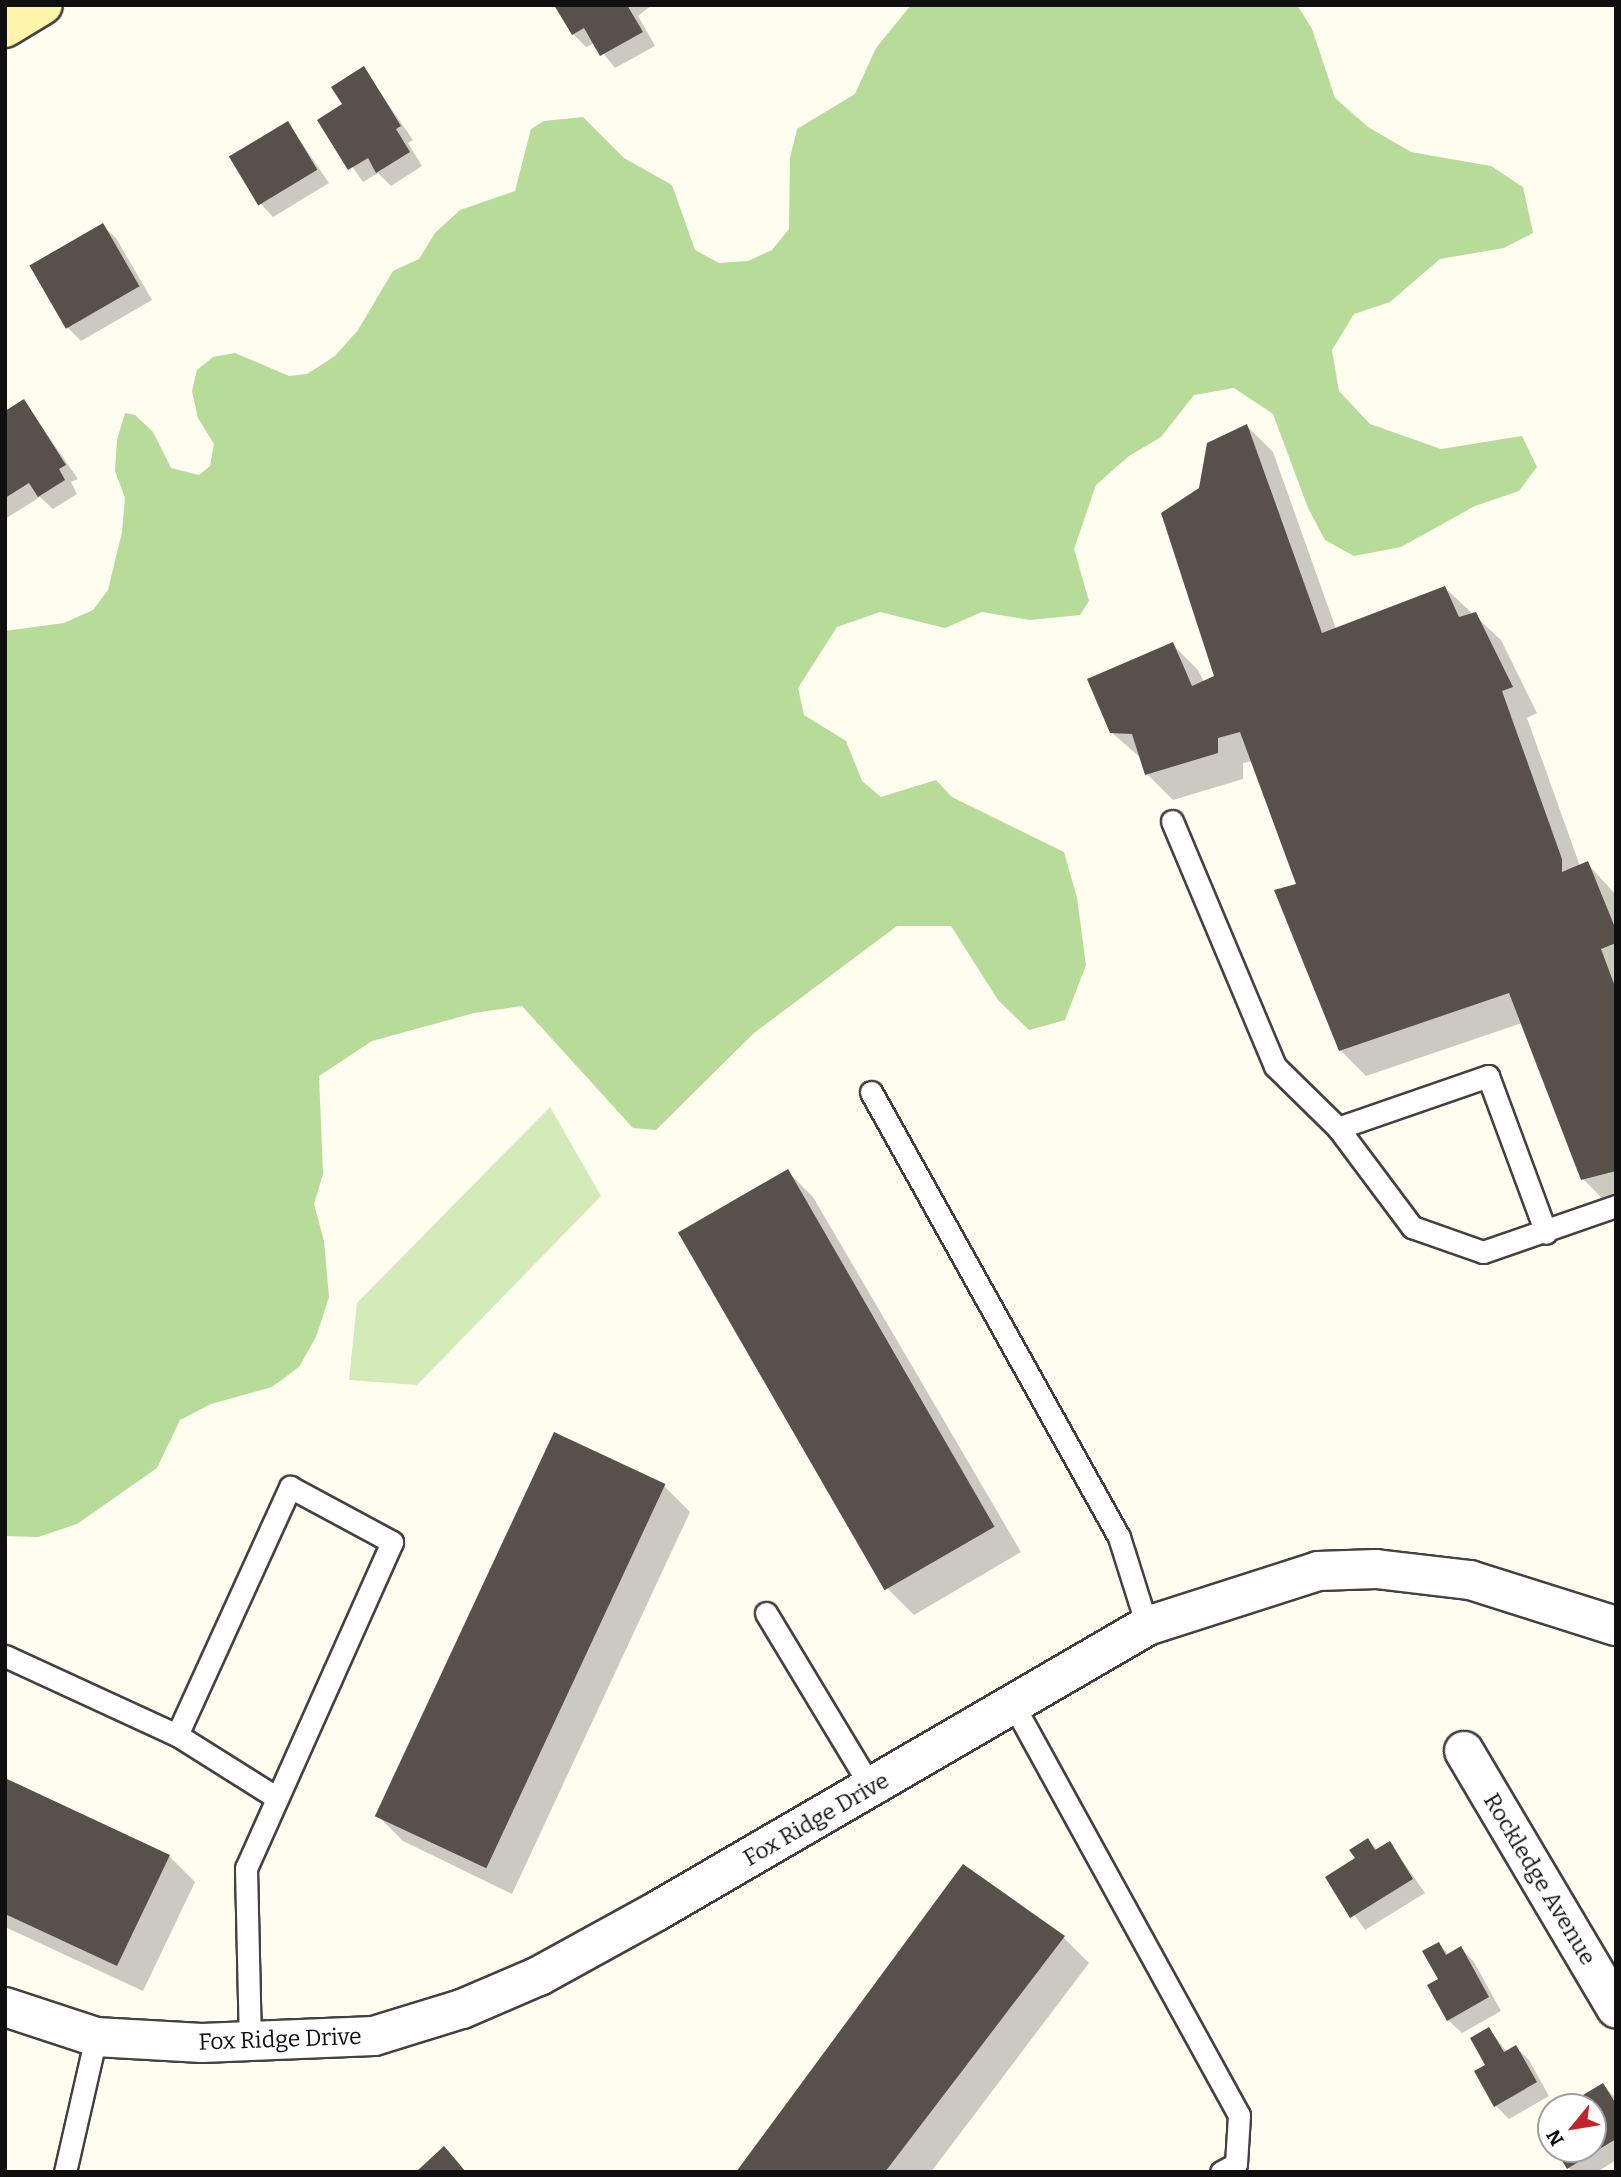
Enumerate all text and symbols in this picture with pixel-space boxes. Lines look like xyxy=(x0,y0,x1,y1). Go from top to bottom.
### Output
street label: Fox Ridge Drive xyxy=(738,1766,894,1872)
street label: Rockledge Avenue xyxy=(1478,1788,1602,1970)
street label: Fox Ridge Drive xyxy=(198,2022,362,2056)
north arrow xyxy=(1537,2093,1607,2163)
text: N xyxy=(1541,2126,1569,2150)

